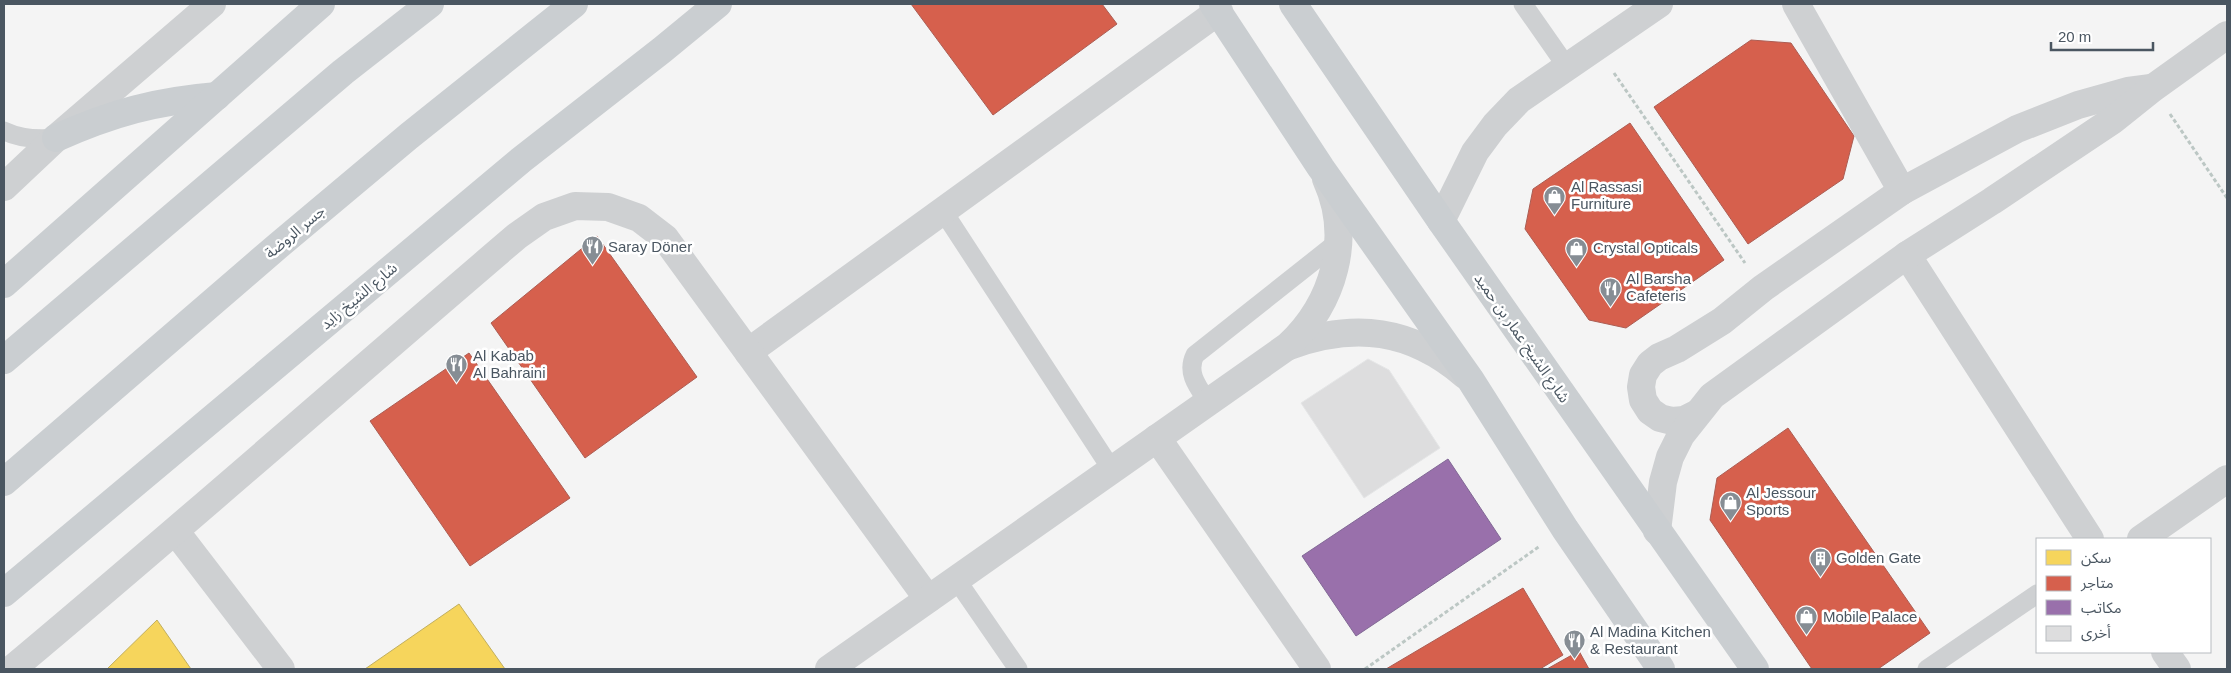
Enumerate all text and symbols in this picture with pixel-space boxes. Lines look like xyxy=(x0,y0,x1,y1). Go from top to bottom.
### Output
scale bar xyxy=(2051,20,2154,52)
text: 20 m xyxy=(2058,28,2091,45)
place label: Al Rassasi Furniture xyxy=(1571,178,1642,212)
shop icon: Al Rassasi Furniture xyxy=(1543,184,1567,215)
street label: جسر الروضة xyxy=(261,202,329,262)
restaurant icon: Saray Döner xyxy=(580,235,604,266)
shop icon: Crystal Opticals xyxy=(1565,236,1589,267)
place label: Saray Döner xyxy=(608,238,692,255)
place label: Crystal Opticals xyxy=(1593,239,1698,256)
street label: شارع الشيخ زايد xyxy=(317,259,403,335)
street label: شارع الشيخ عمار بن حميد xyxy=(1468,270,1574,408)
place label: Al Barsha Cafeteris xyxy=(1626,270,1692,304)
restaurant icon: Al Barsha Cafeteris xyxy=(1598,276,1622,307)
place label: Al Kabab Al Bahraini xyxy=(473,347,546,381)
restaurant icon: Al Kabab Al Bahraini xyxy=(445,353,469,384)
place label: Al Jessour Sports xyxy=(1746,484,1816,518)
shop icon: Al Jessour Sports xyxy=(1718,490,1742,521)
legend xyxy=(2036,538,2211,653)
building icon: Golden Gate xyxy=(1808,546,1832,577)
place label: Golden Gate xyxy=(1836,549,1921,566)
text: سكن xyxy=(2081,549,2112,567)
text: متاجر xyxy=(2080,574,2114,592)
text: مكاتب xyxy=(2081,599,2122,616)
shop icon: Mobile Palace xyxy=(1795,605,1819,636)
place label: Mobile Palace xyxy=(1823,608,1917,625)
place label: Al Madina Kitchen & Restaurant xyxy=(1590,623,1711,657)
text: أخرى xyxy=(2081,624,2111,642)
restaurant icon: Al Madina Kitchen & Restaurant xyxy=(1562,629,1586,660)

